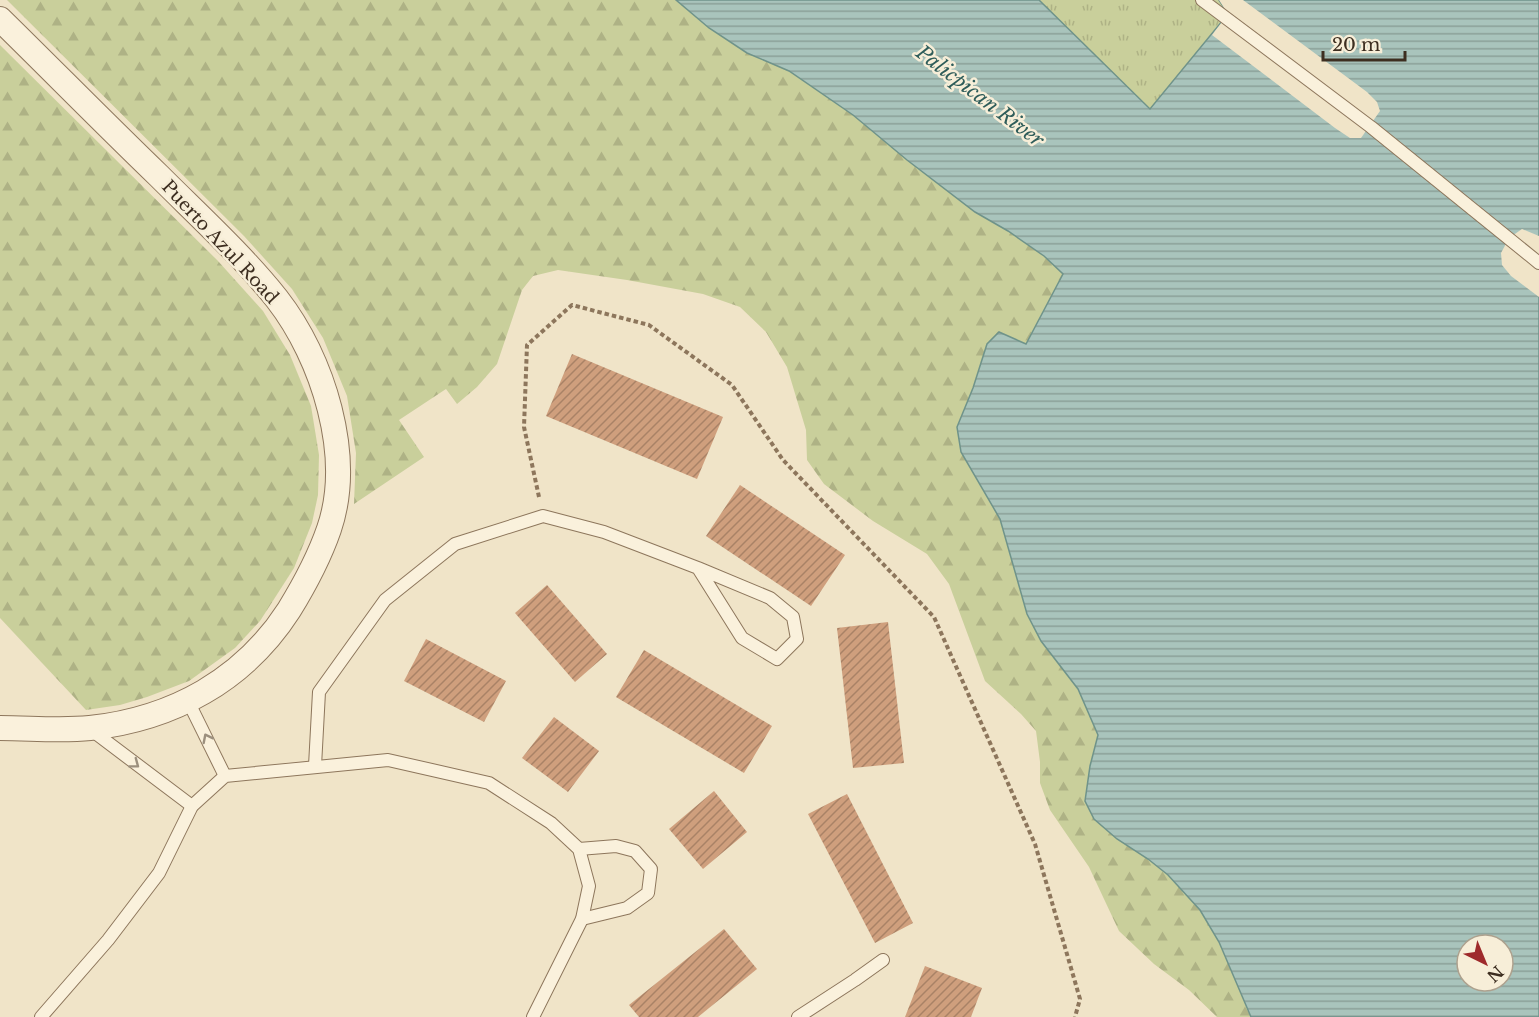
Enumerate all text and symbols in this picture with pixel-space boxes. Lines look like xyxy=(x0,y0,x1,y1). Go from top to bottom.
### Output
scale bar xyxy=(1323,24,1406,62)
text: 20 m xyxy=(1332,34,1380,56)
water label: Palicpican River xyxy=(911,40,1049,152)
street label: Puerto Azul Road xyxy=(157,176,283,308)
one-way arrow xyxy=(202,734,214,745)
one-way arrow xyxy=(128,756,139,767)
north arrow xyxy=(1455,933,1515,993)
text: N xyxy=(1483,962,1508,986)

